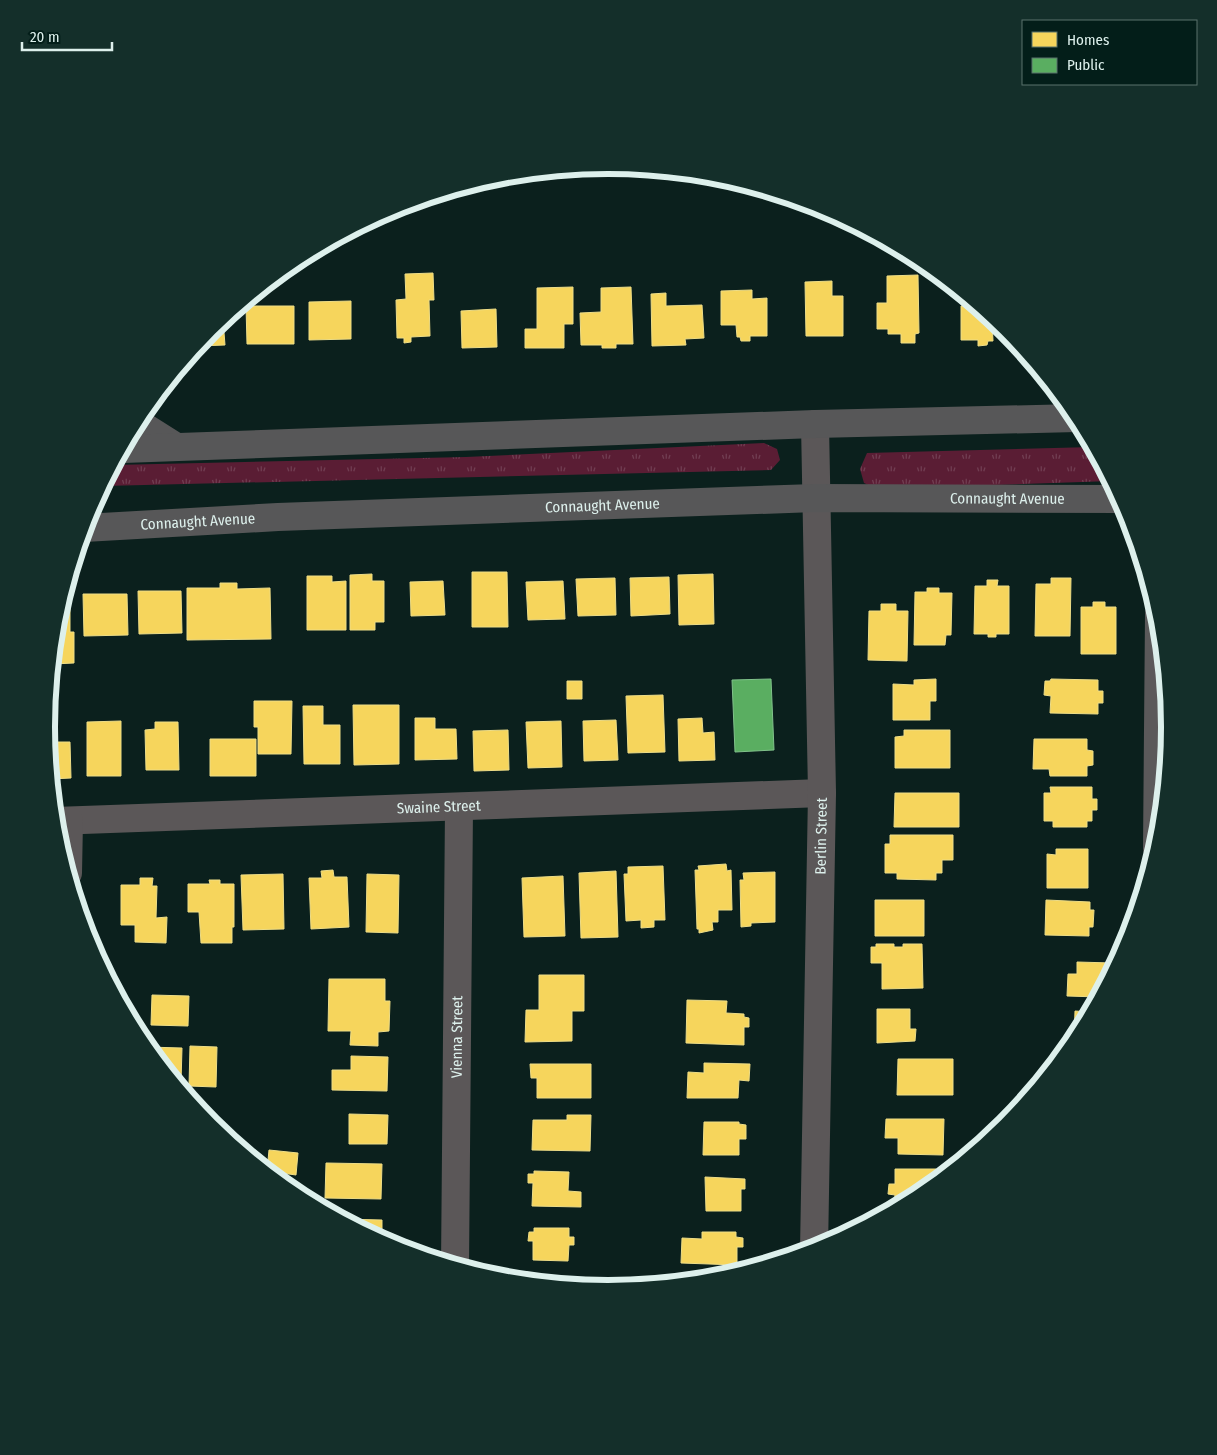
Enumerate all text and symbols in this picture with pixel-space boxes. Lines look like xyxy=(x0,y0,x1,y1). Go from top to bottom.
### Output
scale bar xyxy=(22,20,112,52)
legend xyxy=(1022,20,1197,85)
text: 20 m xyxy=(30,28,60,46)
text: Homes xyxy=(1067,31,1109,49)
text: Public xyxy=(1067,56,1105,74)
street label: Connaught Avenue xyxy=(950,489,1065,508)
street label: Connaught Avenue xyxy=(545,494,660,517)
street label: Connaught Avenue xyxy=(140,509,256,534)
street label: Swaine Street xyxy=(396,796,481,818)
street label: Berlin Street xyxy=(812,797,831,875)
street label: Vienna Street xyxy=(448,996,466,1078)

